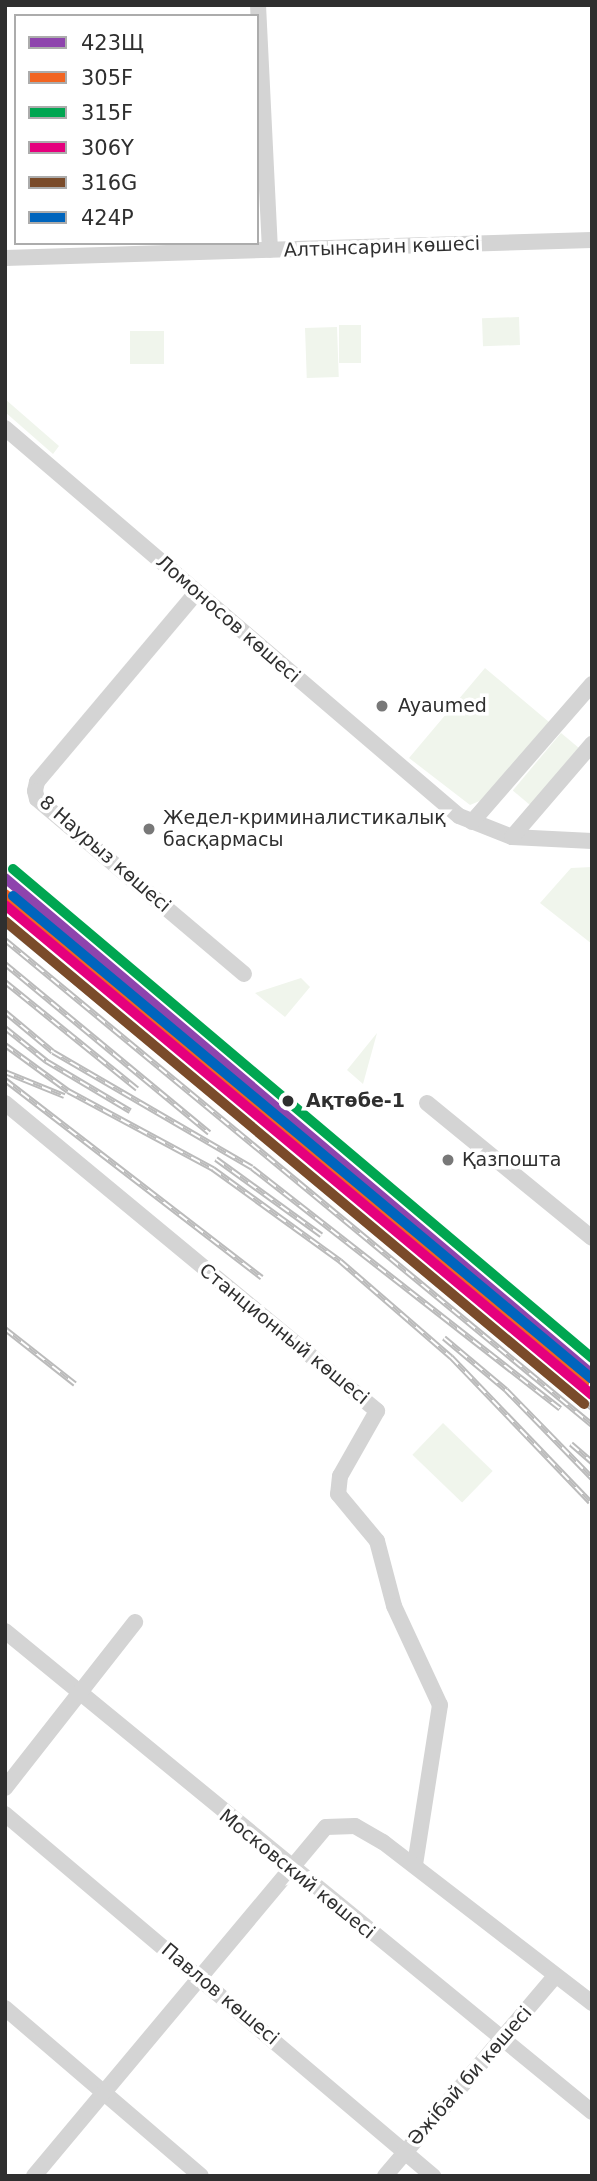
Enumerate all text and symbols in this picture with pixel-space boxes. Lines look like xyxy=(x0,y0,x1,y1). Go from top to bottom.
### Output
legend xyxy=(14,14,259,245)
text: 423Щ xyxy=(81,31,144,55)
text: 305F xyxy=(81,66,133,90)
text: 315F xyxy=(81,101,133,125)
text: 306Y xyxy=(81,136,134,160)
text: 316G xyxy=(81,171,137,195)
text: 424Р xyxy=(81,206,134,230)
street label: Алтынсарин көшесі xyxy=(283,232,481,262)
street label: Ломоносов көшесі xyxy=(151,550,305,688)
place label: Ayaumed xyxy=(398,695,487,717)
marker: Ayaumed xyxy=(372,696,392,716)
street label: 8 Наурыз көшесі xyxy=(35,791,175,917)
place label: Жедел-криминалистикалық басқармасы xyxy=(163,807,446,851)
marker: Жедел-криминалистикалық басқармасы xyxy=(141,821,157,837)
marker: Ақтөбе-1 xyxy=(277,1090,299,1112)
place label: Ақтөбе-1 xyxy=(306,1090,405,1112)
place label: Қазпошта xyxy=(462,1149,561,1171)
marker: Қазпошта xyxy=(440,1152,456,1168)
street label: Станционный көшесі xyxy=(195,1259,373,1409)
street label: Московский көшесі xyxy=(215,1804,379,1944)
street label: Павлов көшесі xyxy=(157,1938,283,2050)
street label: Әжібай би көшесі xyxy=(403,2002,537,2150)

